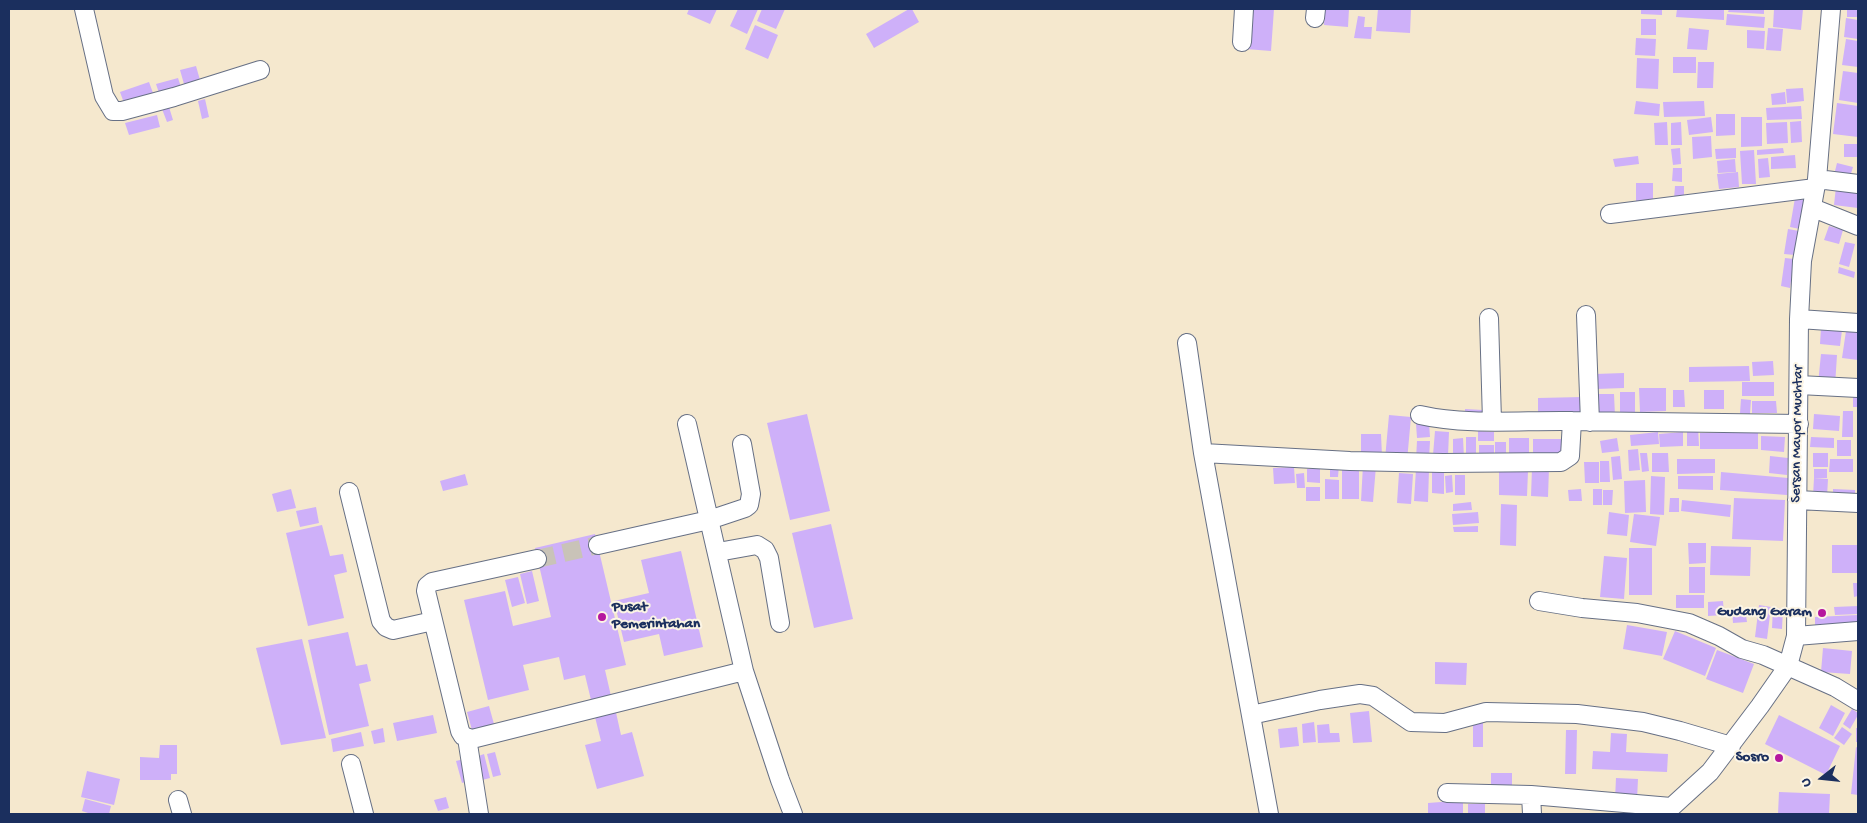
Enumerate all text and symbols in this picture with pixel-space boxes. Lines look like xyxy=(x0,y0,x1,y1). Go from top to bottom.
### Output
street label: Sersan Mayor Muchtar xyxy=(1788,365,1808,503)
place label: Pusat Pemerintahan xyxy=(612,599,700,634)
place label: Gudang Garam xyxy=(1717,604,1812,622)
marker: Gudang Garam xyxy=(1816,607,1828,619)
marker: Pusat Pemerintahan xyxy=(596,611,608,623)
place label: Sosro xyxy=(1736,749,1769,767)
marker: Sosro xyxy=(1773,752,1785,764)
north arrow xyxy=(1797,753,1847,803)
text: U xyxy=(1798,776,1816,789)

